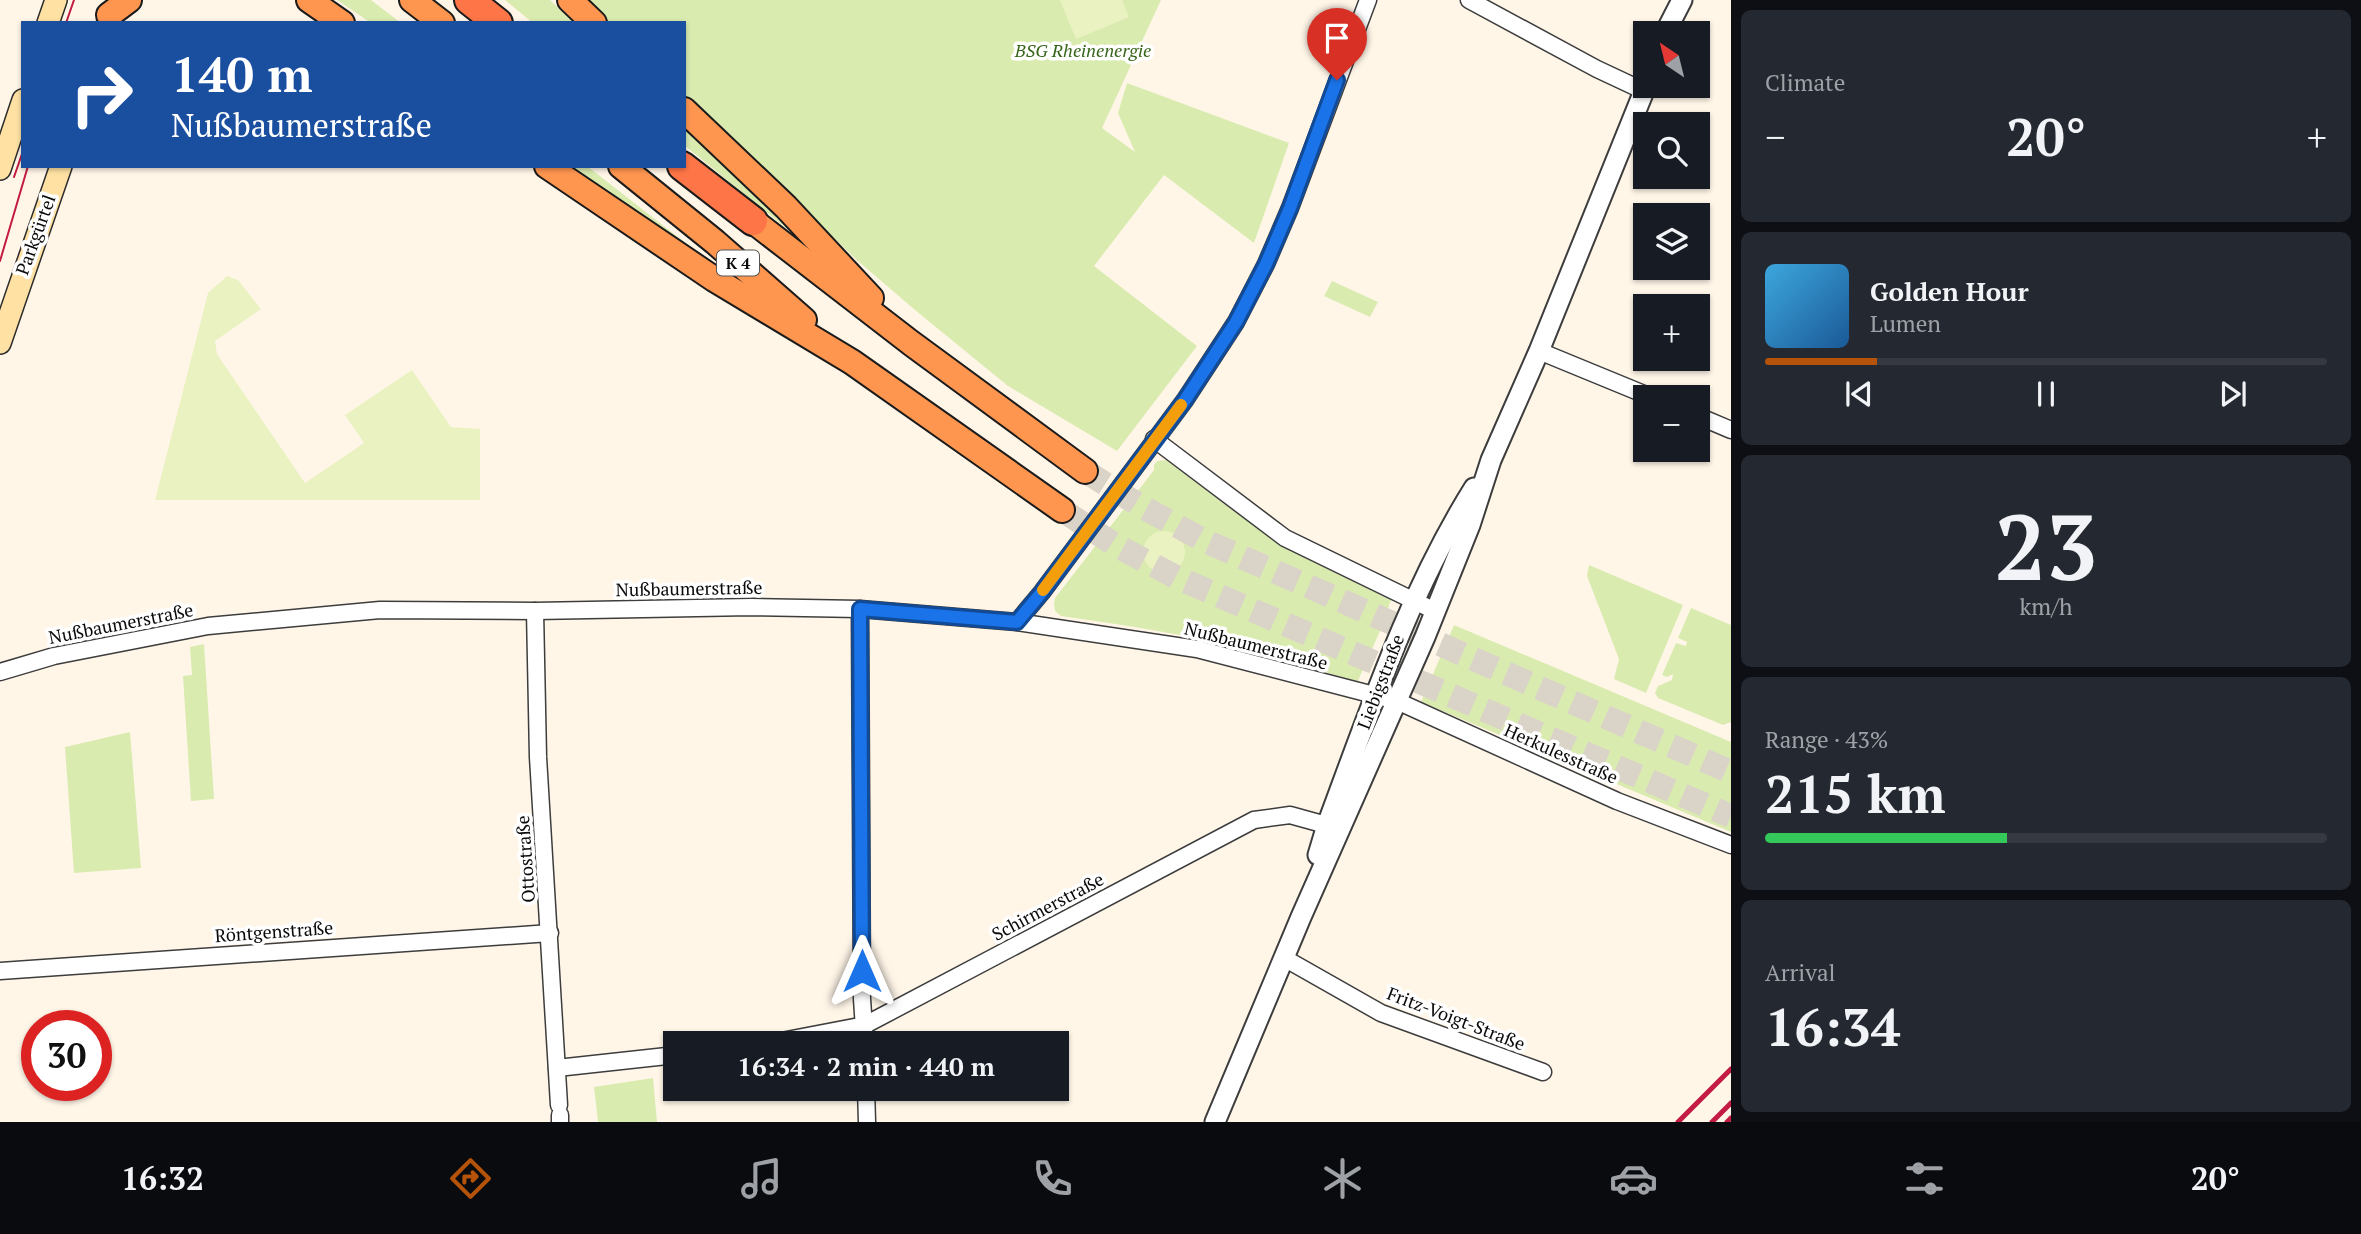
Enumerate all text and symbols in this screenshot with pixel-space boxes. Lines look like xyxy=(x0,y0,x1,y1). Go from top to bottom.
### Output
pin xyxy=(1307,8,1367,80)
icon: arrive xyxy=(1318,19,1356,57)
north arrow xyxy=(1633,21,1710,98)
map controls xyxy=(1633,21,1710,462)
park label: BSG Rheinenergie xyxy=(1014,38,1151,62)
text: 140 m xyxy=(171,41,313,106)
icon: right xyxy=(56,49,147,140)
text: Climate xyxy=(1765,67,1845,98)
text: 20° xyxy=(2006,102,2086,171)
text: Nußbaumerstraße xyxy=(171,104,432,146)
button: search xyxy=(1633,112,1710,189)
text: − xyxy=(1765,112,1785,162)
text: + xyxy=(2307,112,2327,162)
street label: Parkgürtel xyxy=(9,191,61,278)
button: layers xyxy=(1633,203,1710,280)
road number: K 4 xyxy=(717,250,759,276)
text: Golden Hour xyxy=(1870,274,2029,308)
button: + xyxy=(1633,294,1710,371)
text: Lumen xyxy=(1870,308,1941,339)
icon: previous xyxy=(1840,375,1878,413)
icon: pause xyxy=(2027,375,2065,413)
icon: next xyxy=(2214,375,2252,413)
button: − xyxy=(1633,385,1710,462)
text: 23 xyxy=(1995,485,2097,606)
street label: Nußbaumerstraße xyxy=(615,575,763,601)
text: km/h xyxy=(2019,591,2073,622)
street label: Nußbaumerstraße xyxy=(46,597,195,649)
street label: Nußbaumerstraße xyxy=(1182,616,1330,674)
street label: Liebigstraße xyxy=(1351,631,1409,733)
street label: Herkulesstraße xyxy=(1501,717,1622,789)
text: Range · 43% xyxy=(1765,724,1888,755)
text: 215 km xyxy=(1765,759,1946,828)
street label: Ottostraße xyxy=(510,815,540,904)
street label: Schirmerstraße xyxy=(987,867,1108,946)
street label: Röntgenstraße xyxy=(214,915,334,947)
position arrow xyxy=(825,934,899,1008)
text: Arrival xyxy=(1765,957,1836,988)
street label: Fritz-Voigt-Straße xyxy=(1384,981,1529,1055)
text: 16:34 xyxy=(1765,992,1900,1061)
speed limit sign: 30 xyxy=(21,1010,112,1101)
text: 16:34 · 2 min · 440 m xyxy=(737,1049,995,1083)
icon: directions xyxy=(446,1154,495,1203)
icon: music xyxy=(737,1154,786,1203)
icon: phone xyxy=(1028,1154,1077,1203)
icon: climate xyxy=(1318,1154,1367,1203)
icon: car xyxy=(1609,1154,1658,1203)
icon: filters xyxy=(1900,1154,1949,1203)
text: 16:32 xyxy=(121,1157,204,1199)
text: 20° xyxy=(2191,1157,2240,1199)

